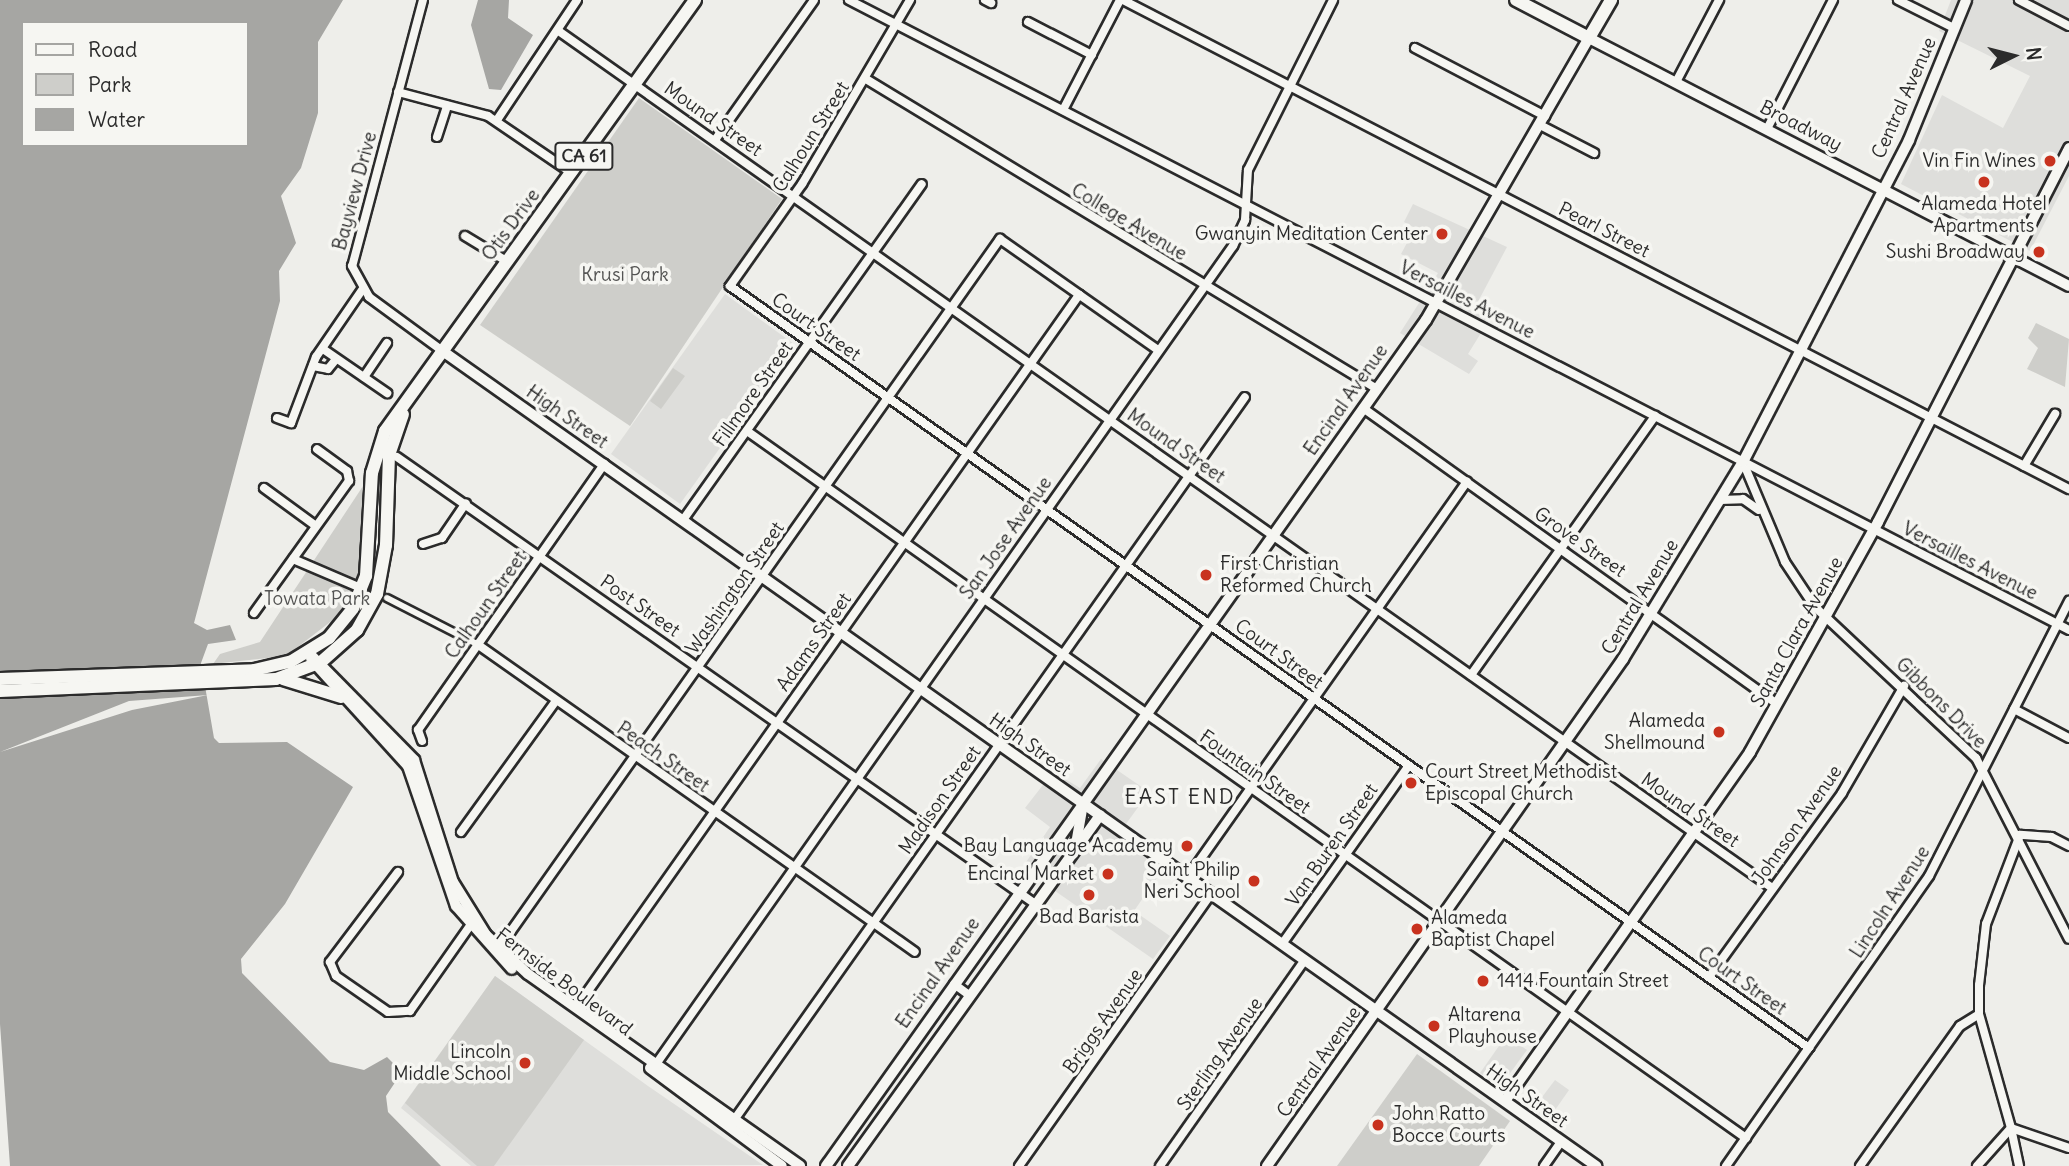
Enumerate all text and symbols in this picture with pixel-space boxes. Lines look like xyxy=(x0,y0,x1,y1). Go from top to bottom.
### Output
legend xyxy=(21,21,248,147)
north arrow xyxy=(1978,21,2048,91)
street label: Central Avenue xyxy=(1867,34,1941,162)
text: Road xyxy=(88,36,137,63)
text: N xyxy=(2021,46,2047,62)
text: Park xyxy=(88,71,131,98)
street label: Mound Street xyxy=(660,77,766,161)
street label: Calhoun Street xyxy=(768,77,854,197)
street label: Broadway xyxy=(1756,96,1846,156)
text: Water xyxy=(88,106,145,133)
street label: Bayview Drive xyxy=(328,129,382,253)
road number: CA 61 xyxy=(554,141,614,170)
place label: Vin Fin Wines xyxy=(1922,150,2036,172)
marker: Vin Fin Wines xyxy=(2042,153,2058,169)
marker: Alameda Hotel Apartments xyxy=(1976,174,1992,190)
street label: College Avenue xyxy=(1067,179,1191,265)
street label: Otis Drive xyxy=(477,185,545,265)
place label: Alameda Hotel Apartments xyxy=(1921,193,2047,237)
street label: Pearl Street xyxy=(1555,197,1653,263)
place label: Gwanyin Meditation Center xyxy=(1195,223,1428,245)
marker: Gwanyin Meditation Center xyxy=(1434,226,1450,242)
place label: Sushi Broadway xyxy=(1886,241,2025,263)
marker: Sushi Broadway xyxy=(2031,244,2047,260)
street label: Versailles Avenue xyxy=(1396,256,1538,344)
park label: Krusi Park xyxy=(581,264,669,286)
street label: Court Street xyxy=(767,288,865,366)
street label: Fillmore Street xyxy=(708,337,798,451)
street label: Encinal Avenue xyxy=(1299,340,1393,460)
street label: High Street xyxy=(522,381,612,453)
street label: Mound Street xyxy=(1123,404,1229,488)
street label: San Jose Avenue xyxy=(955,472,1057,604)
street label: Grove Street xyxy=(1530,502,1630,582)
street label: Washington Street xyxy=(681,517,789,659)
street label: Versailles Avenue xyxy=(1899,517,2041,605)
street label: Central Avenue xyxy=(1597,535,1683,659)
street label: Calhoun Street xyxy=(440,547,532,663)
place label: First Christian Reformed Church xyxy=(1220,553,1372,597)
street label: Santa Clara Avenue xyxy=(1746,553,1848,711)
marker: First Christian Reformed Church xyxy=(1198,567,1214,583)
street label: Post Street xyxy=(596,570,684,642)
park label: Towata Park xyxy=(264,588,370,610)
street label: Adams Street xyxy=(772,588,856,696)
street label: Court Street xyxy=(1230,614,1328,694)
street label: Gibbons Drive xyxy=(1891,653,1991,753)
street label: High Street xyxy=(985,709,1075,781)
place label: Alameda Shellmound xyxy=(1604,710,1705,754)
street label: Peach Street xyxy=(612,717,714,797)
marker: Alameda Shellmound xyxy=(1711,724,1727,740)
street label: Fountain Street xyxy=(1195,725,1315,819)
street label: Madison Street xyxy=(894,741,986,859)
place label: Court Street Methodist Episcopal Church xyxy=(1425,761,1617,805)
street label: Johnson Avenue xyxy=(1747,761,1847,889)
street label: Mound Street xyxy=(1637,768,1743,852)
marker: Court Street Methodist Episcopal Church xyxy=(1403,775,1419,791)
street label: Van Buren Street xyxy=(1281,779,1383,911)
district label: EAST END xyxy=(1125,784,1235,810)
place label: Bay Language Academy xyxy=(964,835,1173,857)
marker: Bay Language Academy xyxy=(1179,838,1195,854)
street label: Lincoln Avenue xyxy=(1845,842,1935,962)
place label: Saint Philip Neri School xyxy=(1143,859,1240,903)
place label: Encinal Market xyxy=(967,863,1094,885)
marker: Encinal Market xyxy=(1100,866,1116,882)
marker: Saint Philip Neri School xyxy=(1246,873,1262,889)
marker: Bad Barista xyxy=(1081,887,1097,903)
place label: Bad Barista xyxy=(1039,906,1139,928)
place label: Alameda Baptist Chapel xyxy=(1431,907,1555,951)
street label: Encinal Avenue xyxy=(891,913,985,1033)
marker: Alameda Baptist Chapel xyxy=(1409,921,1425,937)
street label: Fernside Boulevard xyxy=(491,923,637,1041)
street label: Court Street xyxy=(1693,942,1791,1020)
street label: Briggs Avenue xyxy=(1059,964,1147,1078)
place label: 1414 Fountain Street xyxy=(1497,970,1669,992)
marker: 1414 Fountain Street xyxy=(1475,973,1491,989)
street label: Sterling Avenue xyxy=(1173,993,1267,1115)
street label: Central Avenue xyxy=(1272,1002,1366,1122)
place label: Altarena Playhouse xyxy=(1448,1004,1537,1048)
marker: Altarena Playhouse xyxy=(1426,1018,1442,1034)
place label: Lincoln Middle School xyxy=(393,1041,511,1085)
marker: Lincoln Middle School xyxy=(517,1055,533,1071)
street label: High Street xyxy=(1482,1060,1572,1132)
place label: John Ratto Bocce Courts xyxy=(1392,1103,1506,1147)
marker: John Ratto Bocce Courts xyxy=(1370,1117,1386,1133)

